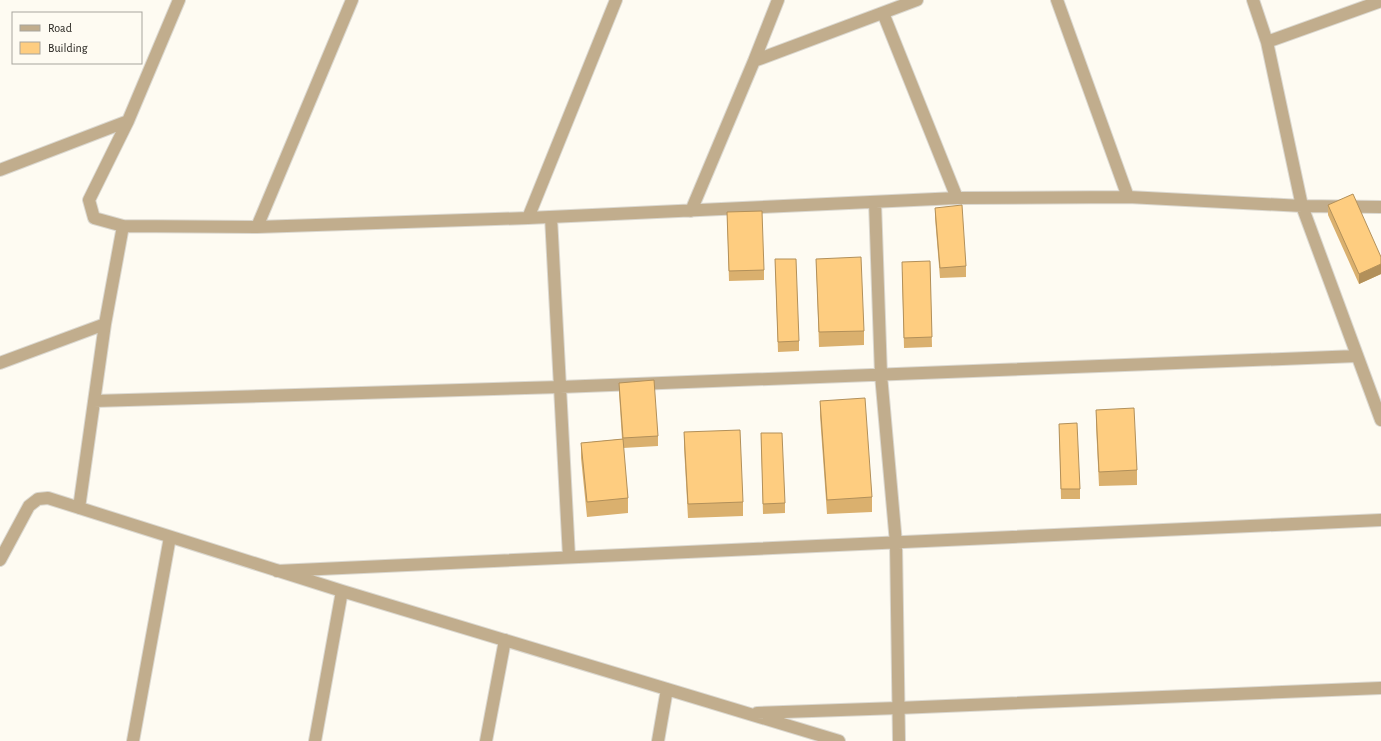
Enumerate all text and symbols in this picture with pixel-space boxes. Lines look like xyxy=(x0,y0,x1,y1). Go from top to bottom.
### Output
legend xyxy=(12,12,142,64)
text: Road xyxy=(48,22,72,34)
text: Building xyxy=(48,42,88,54)

